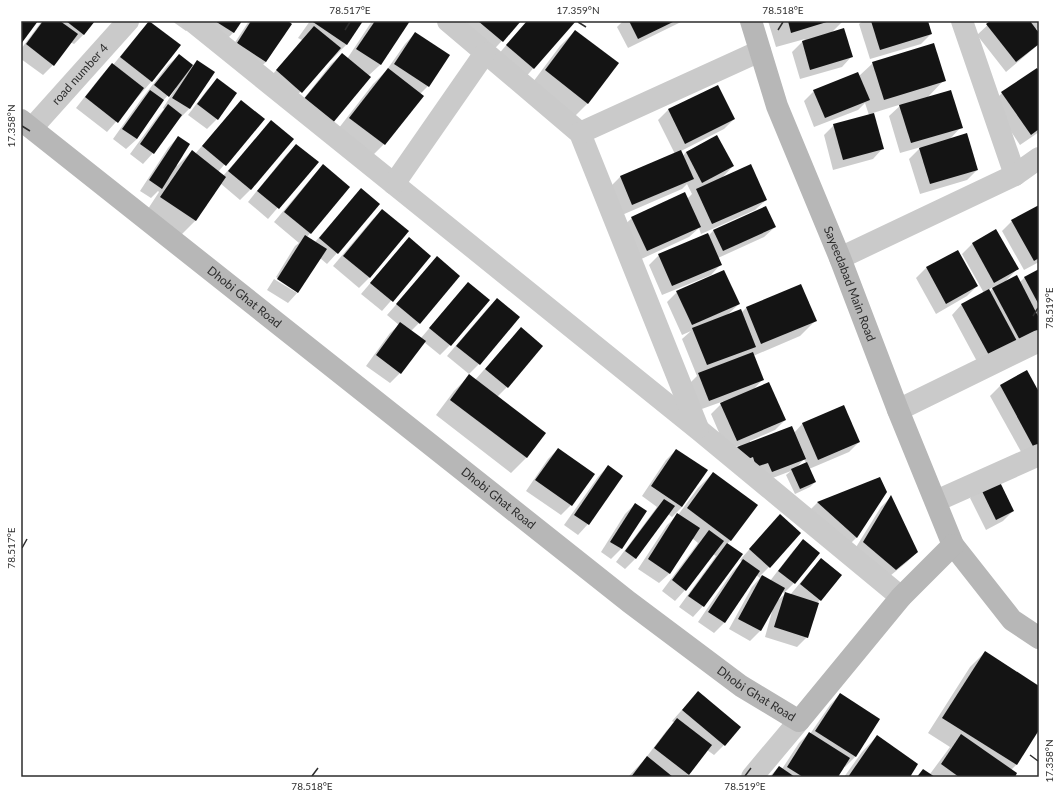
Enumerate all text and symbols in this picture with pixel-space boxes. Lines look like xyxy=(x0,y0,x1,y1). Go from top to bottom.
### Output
text: 78.517°E xyxy=(329,4,371,16)
text: 17.359°N xyxy=(556,4,600,16)
text: 78.518°E xyxy=(762,4,804,16)
street label: road number 4 xyxy=(48,40,111,108)
text: 17.358°N xyxy=(5,104,17,148)
street label: Sayeedabad Main Road xyxy=(821,224,879,343)
street label: Dhobi Ghat Road xyxy=(204,263,285,331)
text: 78.519°E xyxy=(1043,287,1055,329)
street label: Dhobi Ghat Road xyxy=(458,464,539,532)
text: 78.517°E xyxy=(5,527,17,569)
street label: Dhobi Ghat Road xyxy=(714,663,799,724)
text: 17.358°N xyxy=(1043,739,1055,783)
text: 78.518°E xyxy=(291,780,333,792)
text: 78.519°E xyxy=(724,780,766,792)

